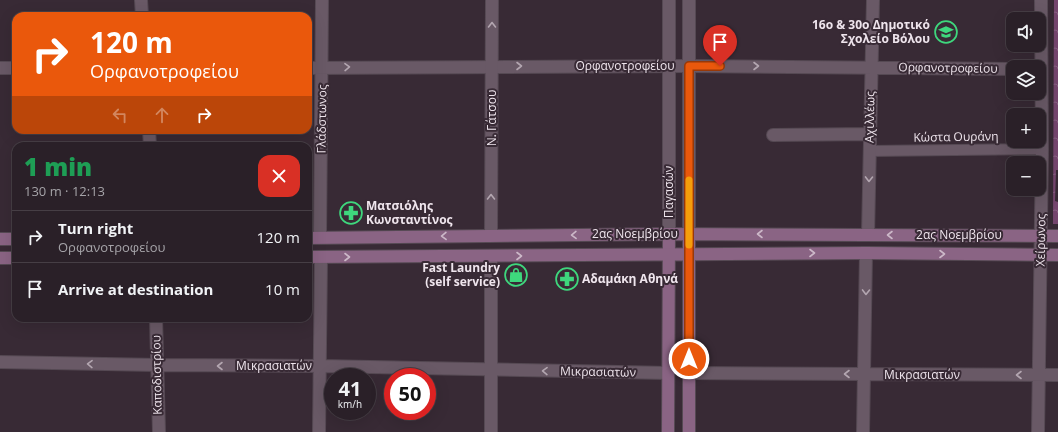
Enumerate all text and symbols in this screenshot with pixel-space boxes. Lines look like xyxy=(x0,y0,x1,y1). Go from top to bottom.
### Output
map controls xyxy=(1006,12,1046,196)
button: sound xyxy=(1006,12,1046,52)
place label: 16ο & 30ο Δημοτικό Σχολείο Βόλου xyxy=(812,16,930,47)
school or university icon: 16ο & 30ο Δημοτικό Σχολείο Βόλου xyxy=(933,19,959,45)
one-way arrow xyxy=(488,22,496,28)
text: 120 m xyxy=(90,23,173,61)
pin xyxy=(703,25,737,66)
icon: right xyxy=(24,28,76,80)
icon: arrive xyxy=(709,31,731,53)
street label: Ορφανοτροφείου xyxy=(575,57,675,74)
street label: Ορφανοτροφείου xyxy=(898,58,998,77)
text: Ορφανοτροφείου xyxy=(90,59,239,83)
button: layers xyxy=(1006,60,1046,100)
one-way arrow xyxy=(516,62,522,70)
one-way arrow xyxy=(753,62,759,70)
one-way arrow xyxy=(344,63,350,71)
street label: Γλάδστωνος xyxy=(312,84,331,154)
street label: Ν. Γάτσου xyxy=(483,90,500,146)
street label: Αχιλλέως xyxy=(861,91,878,143)
icon: left xyxy=(109,104,131,126)
icon: ahead xyxy=(151,104,173,126)
icon: right xyxy=(193,104,215,126)
button: + xyxy=(1006,108,1046,148)
street label: Κώστα Ουράνη xyxy=(913,127,999,146)
text: 1 min xyxy=(24,150,92,183)
button: close xyxy=(258,155,300,197)
button: − xyxy=(1006,156,1046,196)
street label: Παγασών xyxy=(660,166,677,218)
one-way arrow xyxy=(865,176,874,182)
text: 130 m · 12:13 xyxy=(24,182,105,200)
one-way arrow xyxy=(487,194,495,200)
place label: Ματσιόλης Κωνσταντίνος xyxy=(366,197,453,228)
pharmacy icon: Ματσιόλης Κωνσταντίνος xyxy=(338,200,364,226)
street label: Χείρωνος xyxy=(1032,213,1049,267)
text: Turn right xyxy=(58,218,133,238)
street label: 2ας Νοεμβρίου xyxy=(592,225,678,242)
icon: right xyxy=(24,226,46,248)
street label: 2ας Νοεμβρίου xyxy=(916,226,1002,243)
text: 120 m xyxy=(256,227,300,247)
one-way arrow xyxy=(757,230,763,238)
one-way arrow xyxy=(571,231,577,239)
one-way arrow xyxy=(887,231,893,239)
one-way arrow xyxy=(441,232,447,240)
text: Ορφανοτροφείου xyxy=(58,238,166,256)
one-way arrow xyxy=(809,249,815,258)
one-way arrow xyxy=(939,250,945,258)
one-way arrow xyxy=(516,252,522,260)
one-way arrow xyxy=(344,253,350,261)
place label: Fast Laundry (self service) xyxy=(422,259,500,290)
shop icon: Fast Laundry (self service) xyxy=(503,262,529,288)
pharmacy icon: Αδαμάκη Αθηνά xyxy=(554,266,580,292)
place label: Αδαμάκη Αθηνά xyxy=(582,270,678,287)
icon: arrive xyxy=(24,278,46,300)
text: Arrive at destination xyxy=(58,279,213,299)
text: 10 m xyxy=(265,279,300,299)
one-way arrow xyxy=(862,289,870,295)
street label: Καποδιστρίου xyxy=(147,335,166,415)
position arrow xyxy=(668,338,710,380)
street label: Μικρασιατών xyxy=(236,357,312,374)
one-way arrow xyxy=(87,360,93,368)
one-way arrow xyxy=(217,362,223,370)
street label: Μικρασιατών xyxy=(560,362,636,381)
street label: Μικρασιατών xyxy=(884,366,960,383)
one-way arrow xyxy=(542,367,548,375)
speed limit sign: 50 xyxy=(384,368,436,420)
one-way arrow xyxy=(844,370,850,378)
one-way arrow xyxy=(1016,371,1022,379)
text: 41 xyxy=(339,375,361,402)
text: km/h xyxy=(338,397,362,411)

